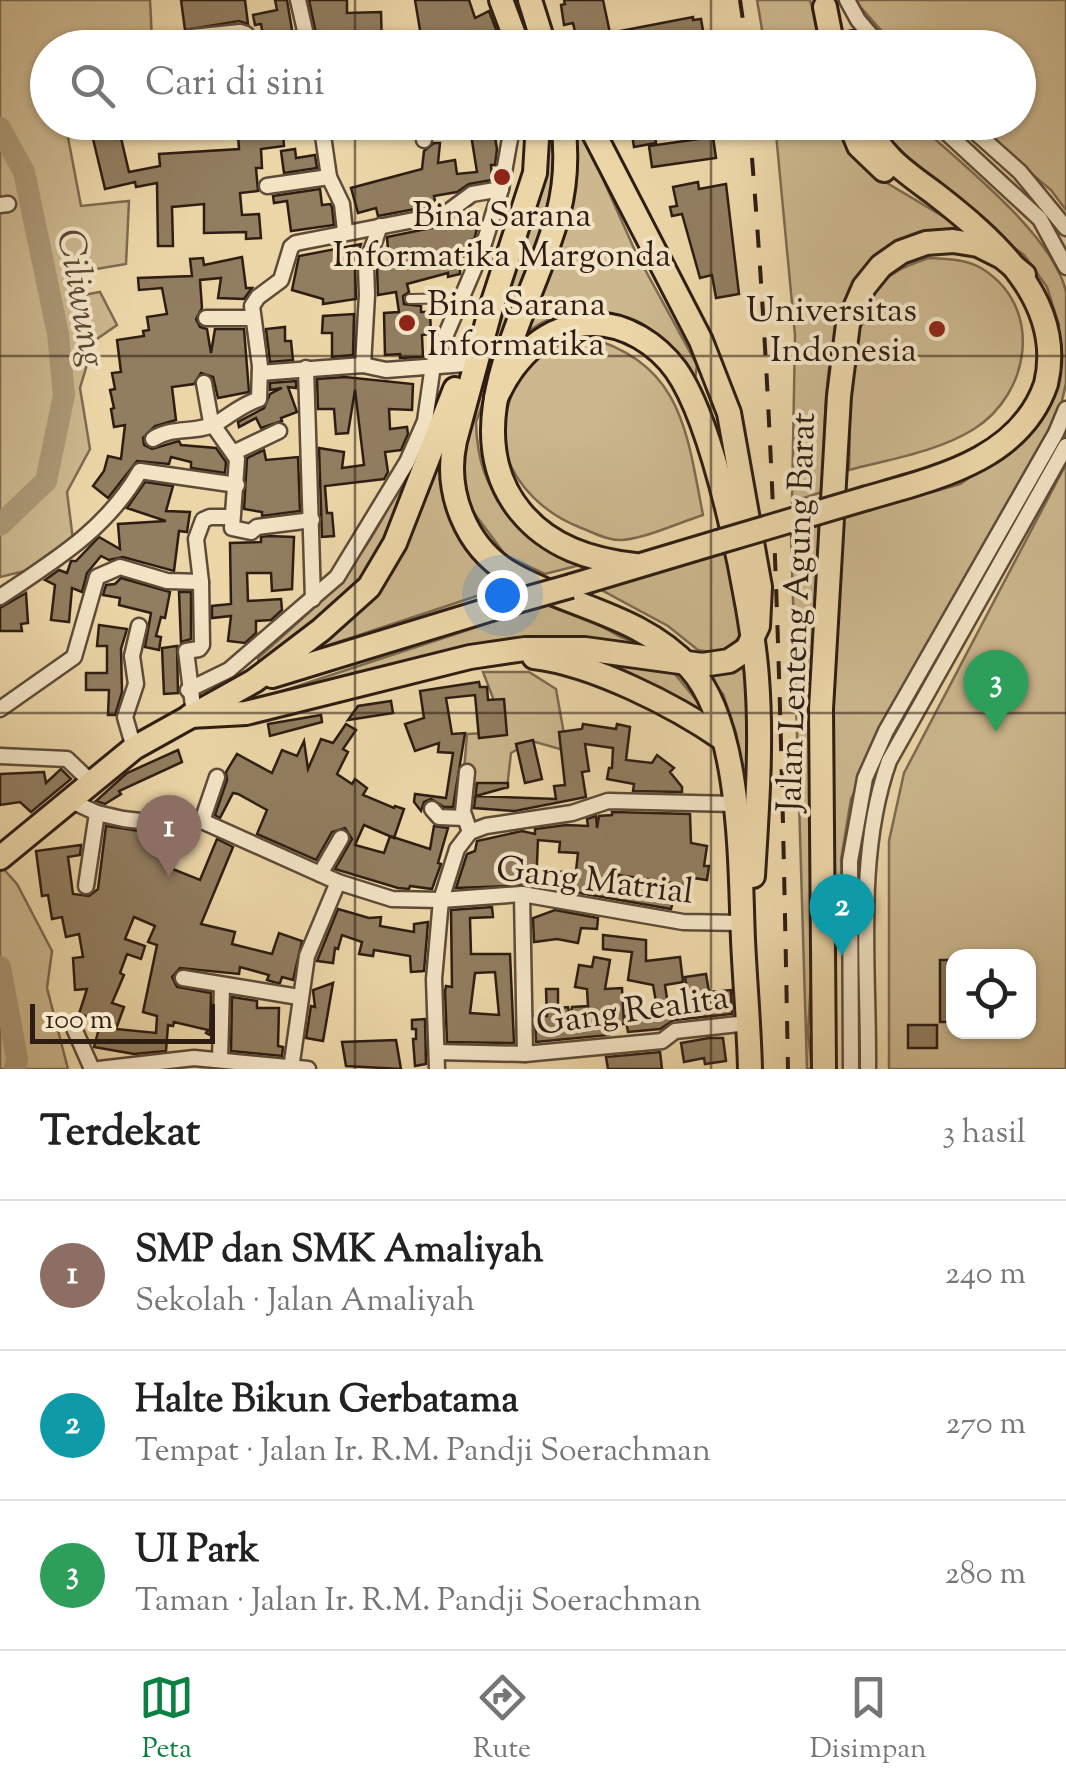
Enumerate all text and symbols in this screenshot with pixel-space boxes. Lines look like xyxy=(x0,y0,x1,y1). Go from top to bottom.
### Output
search box xyxy=(30,30,1036,140)
icon: search xyxy=(65,58,120,113)
text: Cari di sini xyxy=(145,58,325,112)
marker: Bina Sarana Informatika Margonda xyxy=(491,166,513,188)
place label: Bina Sarana Informatika Margonda xyxy=(333,192,671,283)
water label: Ciliwung xyxy=(40,225,118,372)
place label: Bina Sarana Informatika xyxy=(427,281,606,372)
place label: Universitas Indonesia xyxy=(746,287,917,378)
marker: Bina Sarana Informatika xyxy=(396,312,418,334)
marker: Universitas Indonesia xyxy=(926,318,948,340)
street label: Jalan Lenteng Agung Barat xyxy=(766,412,831,815)
your location xyxy=(477,570,528,621)
pin: 3 xyxy=(964,650,1028,732)
pin: 1 xyxy=(136,794,202,877)
street label: Gang Matrial xyxy=(493,845,696,920)
pin: 2 xyxy=(810,874,874,956)
map controls xyxy=(946,949,1036,1039)
button: locate xyxy=(946,949,1036,1039)
street label: Gang Realita xyxy=(533,974,732,1051)
scale bar xyxy=(30,999,215,1044)
text: 100 m xyxy=(45,1001,113,1041)
text: Terdekat xyxy=(40,1104,200,1164)
text: 3 hasil xyxy=(942,1111,1026,1157)
text: SMP dan SMK Amaliyah xyxy=(135,1225,544,1279)
text: 1 xyxy=(67,1252,78,1298)
text: 240 m xyxy=(945,1252,1026,1298)
text: Sekolah · Jalan Amaliyah xyxy=(135,1279,475,1325)
text: Halte Bikun Gerbatama xyxy=(135,1375,519,1429)
text: 2 xyxy=(65,1402,80,1448)
text: 270 m xyxy=(945,1402,1026,1448)
text: Tempat · Jalan Ir. R.M. Pandji Soerachman xyxy=(135,1429,711,1475)
text: UI Park xyxy=(135,1525,259,1579)
text: 3 xyxy=(66,1552,79,1598)
text: 280 m xyxy=(945,1552,1026,1598)
text: Taman · Jalan Ir. R.M. Pandji Soerachman xyxy=(135,1579,702,1625)
tab: Peta xyxy=(139,1670,194,1770)
tab: Rute xyxy=(473,1670,531,1770)
tab: Disimpan xyxy=(810,1670,927,1770)

